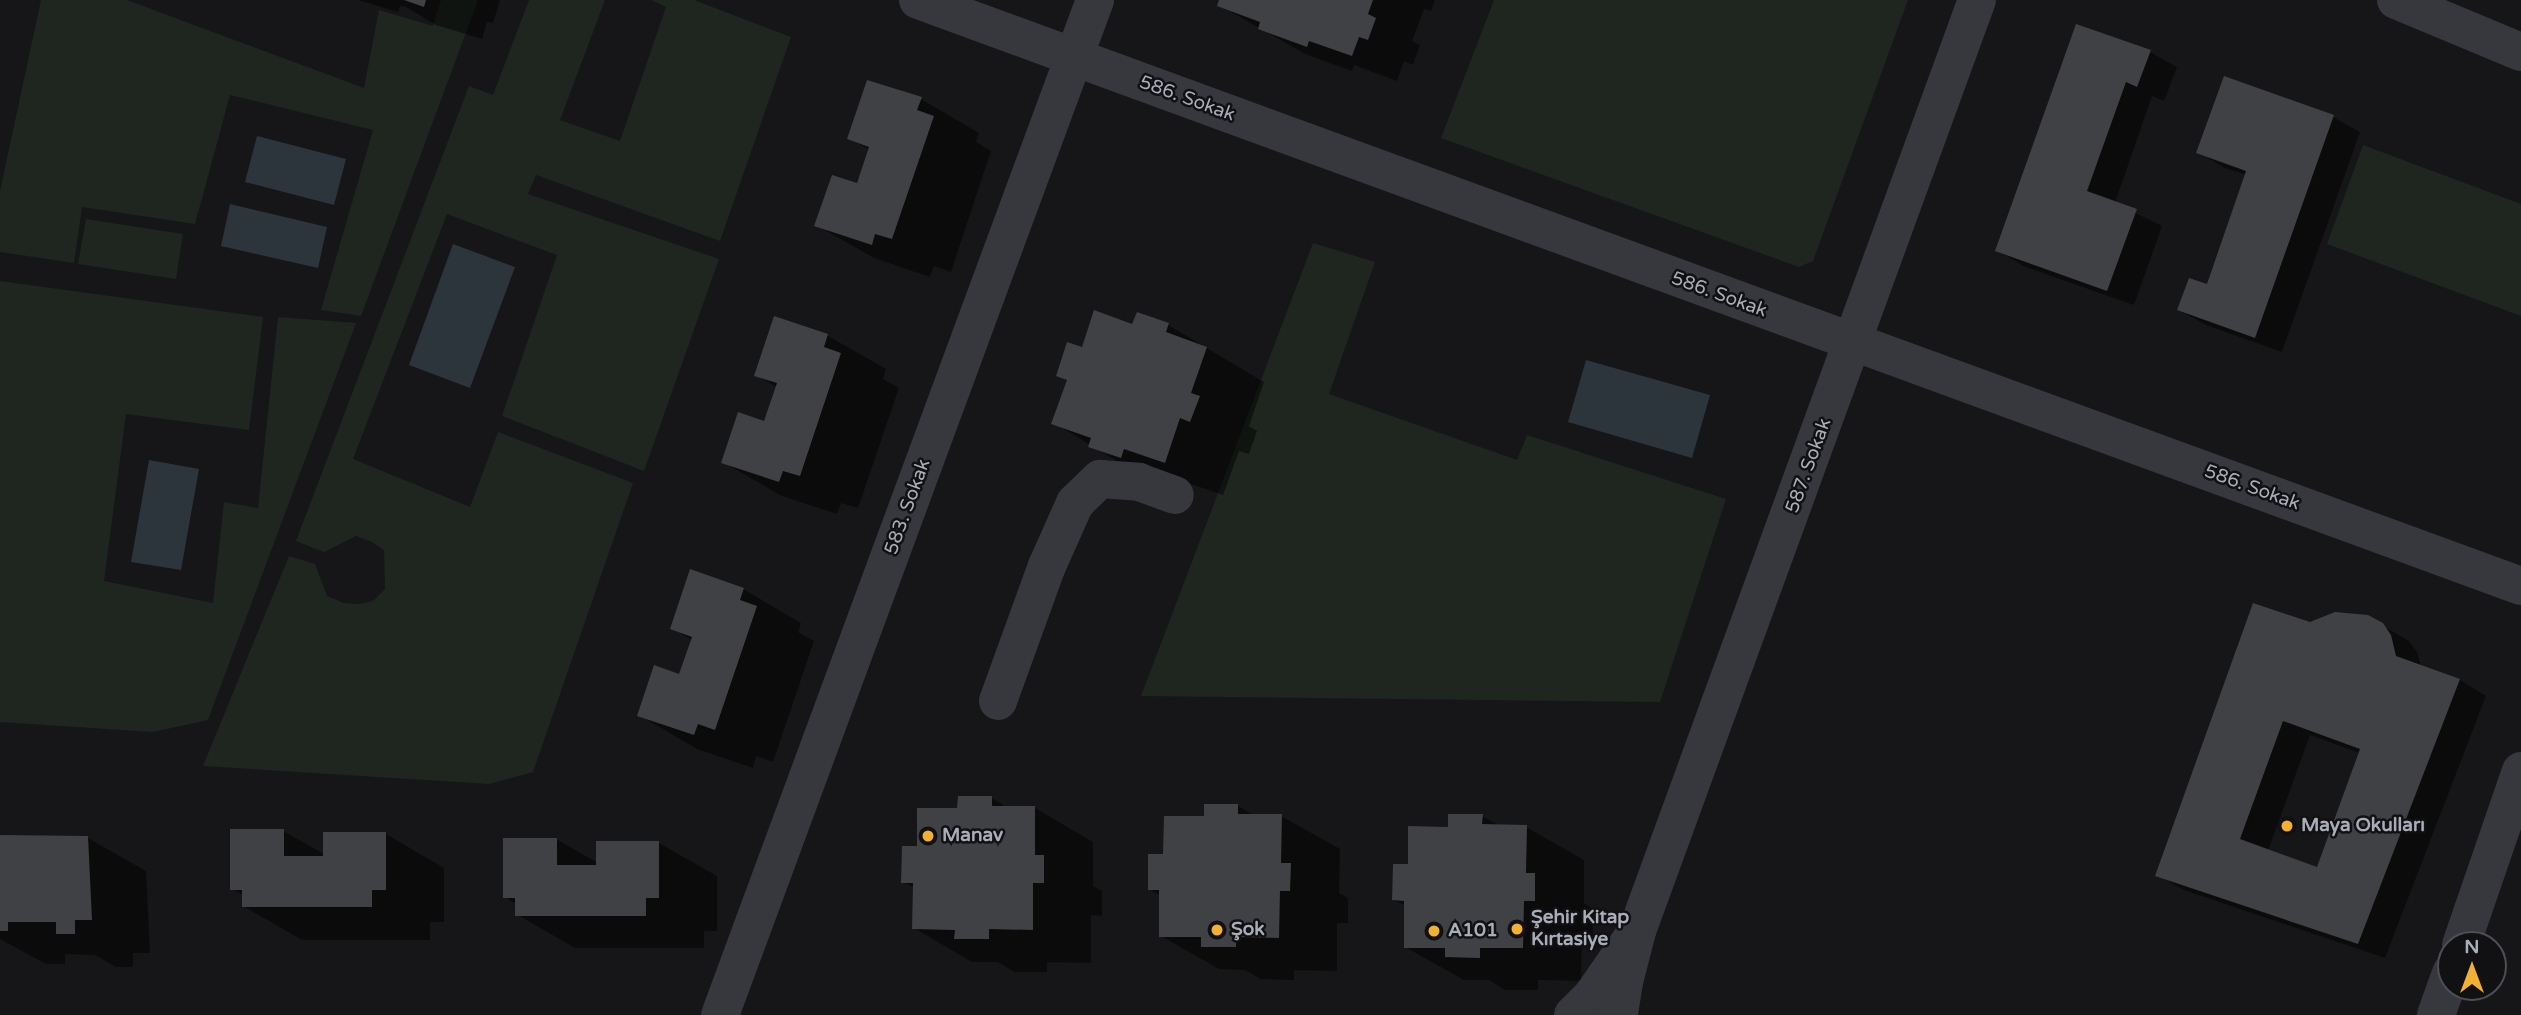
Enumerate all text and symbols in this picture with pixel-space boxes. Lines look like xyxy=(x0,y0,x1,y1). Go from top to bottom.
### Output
street label: 586. Sokak xyxy=(1136,71,1238,127)
street label: 586. Sokak xyxy=(1668,267,1770,323)
street label: 587. Sokak xyxy=(1781,416,1837,516)
street label: 583. Sokak xyxy=(880,456,936,558)
street label: 586. Sokak xyxy=(2201,460,2303,516)
place label: Maya Okulları xyxy=(2301,815,2425,837)
marker: Maya Okulları xyxy=(2279,818,2295,834)
place label: Manav xyxy=(942,825,1003,847)
marker: Manav xyxy=(920,828,936,844)
place label: Şehir Kitap Kırtasiye xyxy=(1531,907,1629,951)
place label: Şok xyxy=(1231,919,1265,941)
place label: A101 xyxy=(1448,920,1498,942)
marker: Şehir Kitap Kırtasiye xyxy=(1509,921,1525,937)
marker: Şok xyxy=(1209,922,1225,938)
marker: A101 xyxy=(1426,923,1442,939)
north arrow xyxy=(2437,931,2507,1001)
text: N xyxy=(2464,936,2480,958)

